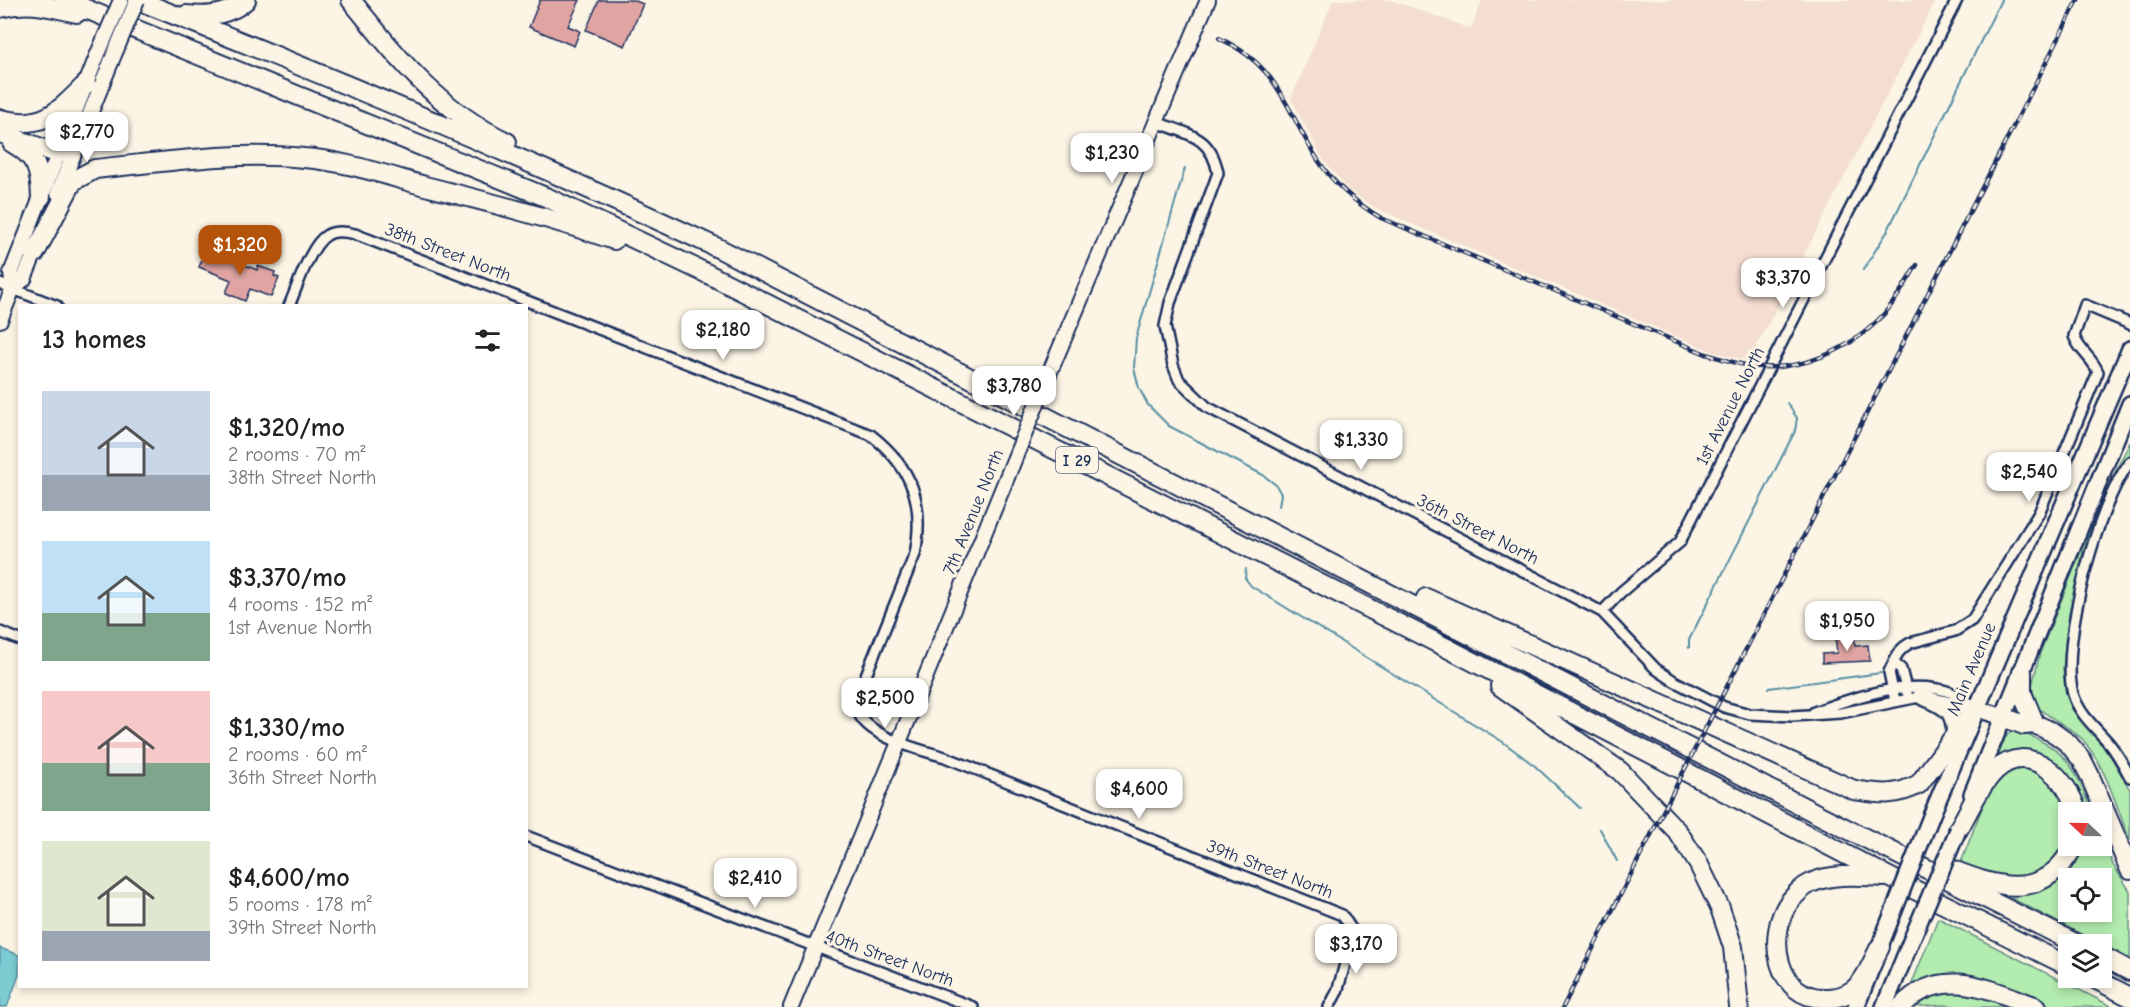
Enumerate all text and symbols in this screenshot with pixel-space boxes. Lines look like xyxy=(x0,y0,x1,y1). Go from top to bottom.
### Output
pin: $2,770 xyxy=(38,112,136,163)
text: $2,770 xyxy=(59,120,115,143)
pin: $1,230 xyxy=(1063,133,1161,184)
text: $1,230 xyxy=(1085,141,1139,164)
street label: 38th Street North xyxy=(382,219,514,286)
pin: $1,320 xyxy=(191,225,289,276)
text: $1,320 xyxy=(213,233,267,256)
pin: $3,370 xyxy=(1734,258,1832,309)
text: $3,370 xyxy=(1755,266,1811,289)
pin: $2,180 xyxy=(674,310,772,361)
text: $2,180 xyxy=(695,318,751,341)
icon: filters xyxy=(471,324,504,357)
text: 13 homes xyxy=(42,325,146,355)
street label: 1st Avenue North xyxy=(1692,344,1769,469)
pin: $3,780 xyxy=(965,366,1063,417)
text: $3,780 xyxy=(986,374,1042,397)
text: $1,320/mo xyxy=(228,413,345,443)
icon: home xyxy=(90,415,162,487)
pin: $1,330 xyxy=(1312,420,1410,471)
text: $1,330 xyxy=(1334,428,1388,451)
text: 2 rooms · 70 m² xyxy=(228,443,365,466)
street label: 7th Avenue North xyxy=(939,446,1008,578)
road number: I 29 xyxy=(1056,447,1098,473)
pin: $2,540 xyxy=(1980,452,2078,503)
text: $2,540 xyxy=(2000,460,2058,483)
text: 38th Street North xyxy=(228,466,376,489)
street label: 36th Street North xyxy=(1413,490,1542,569)
text: $3,370/mo xyxy=(228,563,346,593)
icon: home xyxy=(90,565,162,637)
text: 4 rooms · 152 m² xyxy=(228,593,372,616)
pin: $1,950 xyxy=(1798,601,1896,652)
text: $1,950 xyxy=(1819,609,1875,632)
text: 1st Avenue North xyxy=(228,616,372,639)
street label: Main Avenue xyxy=(1942,619,2001,719)
pin: $2,500 xyxy=(836,678,934,729)
text: $2,500 xyxy=(855,686,915,709)
text: $1,330/mo xyxy=(228,713,345,743)
icon: home xyxy=(90,715,162,787)
text: 2 rooms · 60 m² xyxy=(228,743,367,766)
text: 36th Street North xyxy=(228,766,377,789)
pin: $4,600 xyxy=(1090,769,1188,820)
text: $4,600 xyxy=(1110,777,1168,800)
north arrow xyxy=(2058,802,2112,856)
map controls xyxy=(2058,802,2112,988)
street label: 39th Street North xyxy=(1204,836,1336,903)
pin: $2,410 xyxy=(706,858,804,909)
text: $4,600/mo xyxy=(228,863,350,893)
icon: home xyxy=(90,865,162,937)
text: $2,410 xyxy=(728,866,782,889)
button: locate xyxy=(2058,868,2112,922)
text: 5 rooms · 178 m² xyxy=(228,893,372,916)
text: 39th Street North xyxy=(228,916,377,939)
pin: $3,170 xyxy=(1307,924,1405,975)
street label: 40th Street North xyxy=(823,926,957,991)
text: $3,170 xyxy=(1329,932,1383,955)
button: layers xyxy=(2058,934,2112,988)

